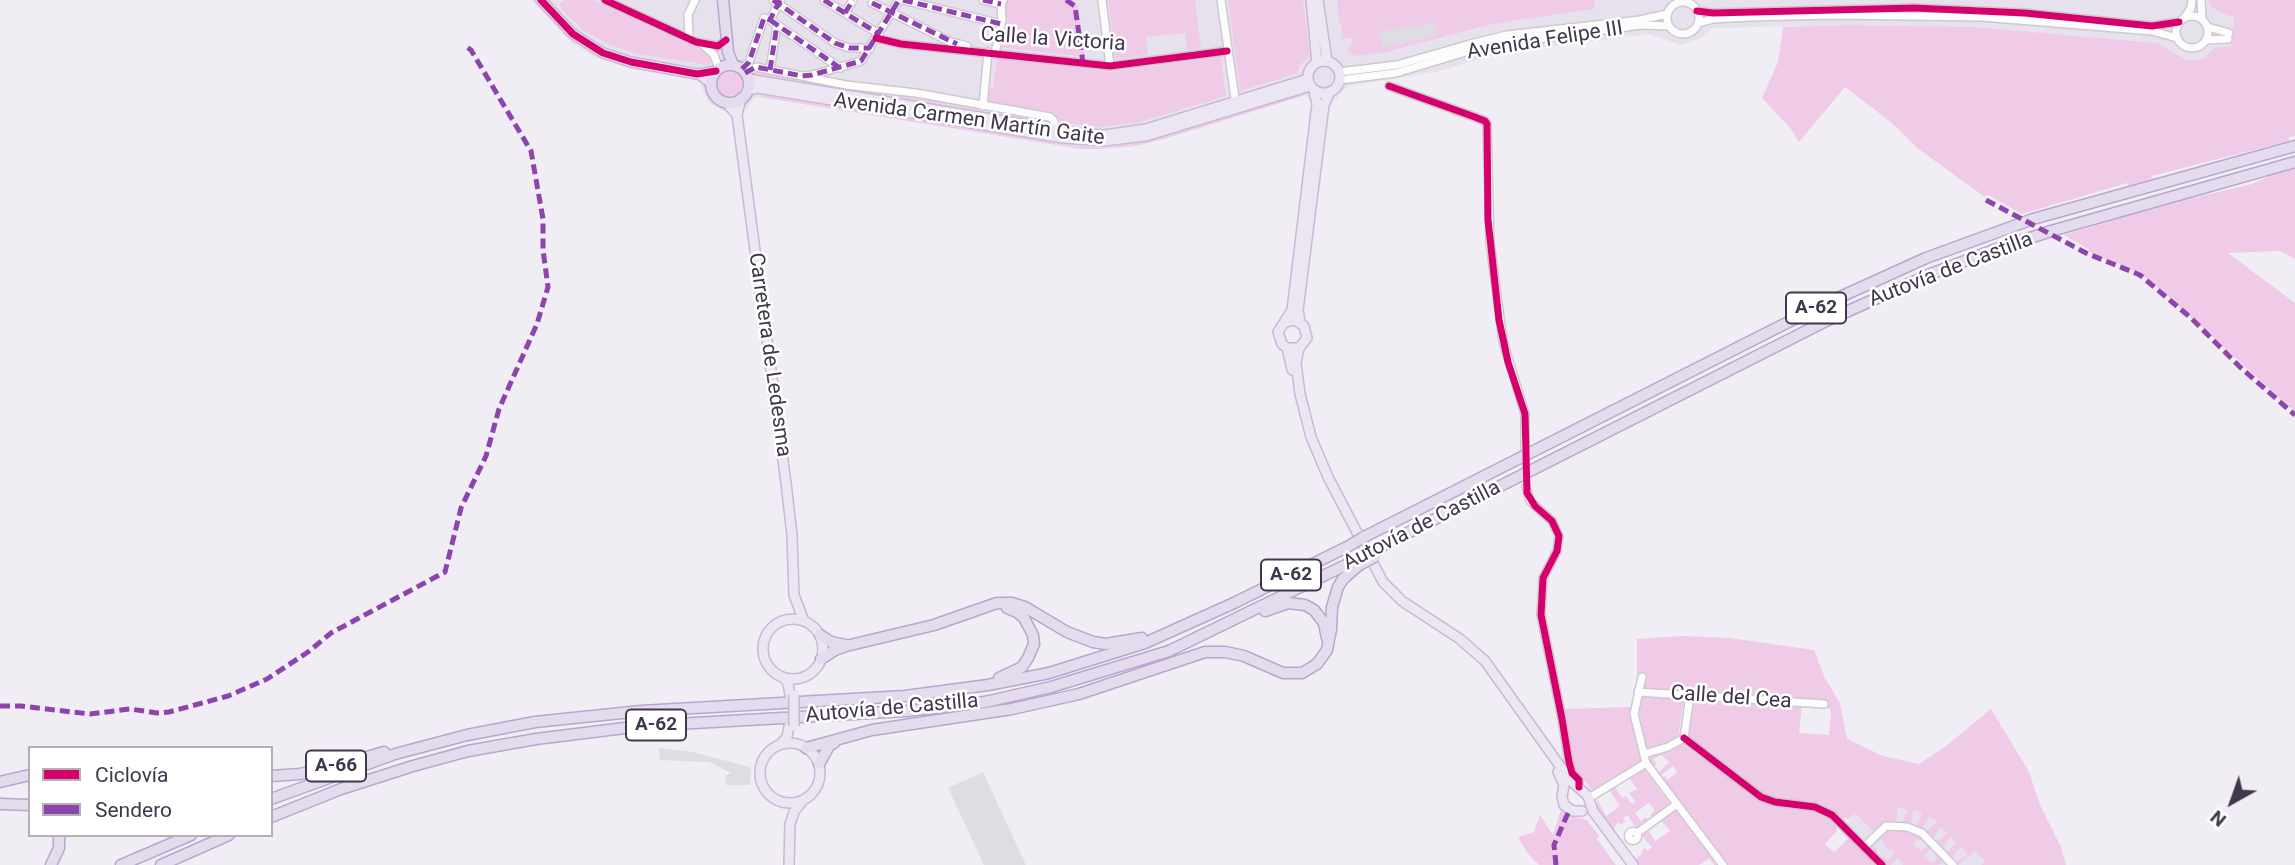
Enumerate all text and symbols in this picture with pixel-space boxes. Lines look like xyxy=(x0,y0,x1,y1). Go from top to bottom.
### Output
street label: Avenida Felipe III xyxy=(1465,16,1625,66)
street label: Calle la Victoria xyxy=(980,22,1126,58)
street label: Avenida Carmen Martín Gaite xyxy=(832,89,1106,151)
street label: Autovía de Castilla xyxy=(1866,227,2036,313)
street label: Carretera de Ledesma xyxy=(742,251,796,459)
road number: A-62 xyxy=(1786,292,1846,324)
street label: Autovía de Castilla xyxy=(1339,475,1505,577)
road number: A-62 xyxy=(1261,560,1321,590)
street label: Calle del Cea xyxy=(1670,681,1792,715)
street label: Autovía de Castilla xyxy=(805,689,979,729)
road number: A-62 xyxy=(626,710,686,740)
legend xyxy=(28,746,273,837)
road number: A-66 xyxy=(306,750,366,782)
text: Ciclovía xyxy=(95,763,169,787)
north arrow xyxy=(2197,767,2267,837)
text: Sendero xyxy=(95,798,172,822)
text: N xyxy=(2206,805,2231,832)

